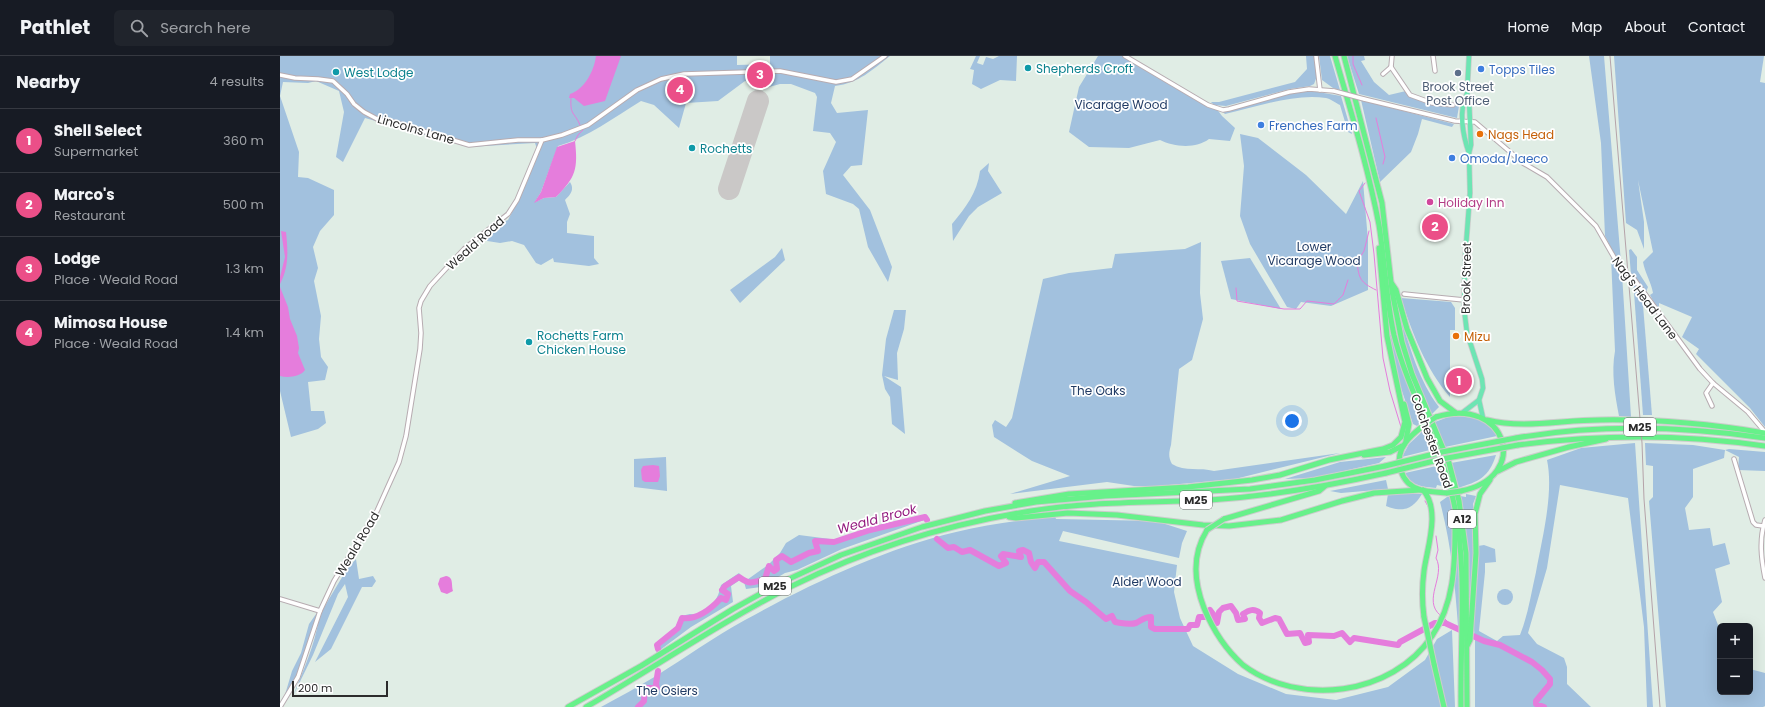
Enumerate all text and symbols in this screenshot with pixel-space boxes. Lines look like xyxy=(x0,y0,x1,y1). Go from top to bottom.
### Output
search box xyxy=(114,10,394,46)
text: Pathlet xyxy=(20,14,90,41)
icon: search xyxy=(128,17,150,39)
text: Search here xyxy=(160,17,251,38)
text: Home xyxy=(1507,17,1549,37)
text: Map xyxy=(1571,17,1602,37)
text: About xyxy=(1624,17,1666,37)
text: Contact xyxy=(1688,17,1745,37)
pin: 3 xyxy=(747,60,773,90)
place label: Shepherds Croft xyxy=(1036,60,1133,77)
place label: Topps Tiles xyxy=(1489,61,1555,78)
marker: Shepherds Croft xyxy=(1023,63,1033,73)
place label: West Lodge xyxy=(344,64,414,81)
marker: Topps Tiles xyxy=(1476,64,1486,74)
marker: West Lodge xyxy=(331,67,341,77)
marker: Brook Street Post Office xyxy=(1453,68,1463,78)
text: Nearby xyxy=(16,70,80,94)
text: 4 results xyxy=(210,72,264,91)
pin: 4 xyxy=(667,75,693,105)
place label: Brook Street Post Office xyxy=(1422,78,1494,109)
park label: Vicarage Wood xyxy=(1075,96,1168,113)
street label: Lincolns Lane xyxy=(376,110,456,148)
place label: Frenches Farm xyxy=(1269,117,1358,134)
text: Shell Select xyxy=(54,120,142,141)
marker: Frenches Farm xyxy=(1256,120,1266,130)
place label: Nags Head xyxy=(1488,126,1554,143)
marker: Nags Head xyxy=(1475,129,1485,139)
text: 1 xyxy=(27,131,31,150)
text: 360 m xyxy=(223,131,264,150)
place label: Rochetts xyxy=(700,140,752,157)
text: Supermarket xyxy=(54,142,138,161)
marker: Rochetts xyxy=(687,143,697,153)
place label: Omoda/Jaeco xyxy=(1460,150,1549,167)
marker: Omoda/Jaeco xyxy=(1447,153,1457,163)
text: Marco's xyxy=(54,184,115,205)
place label: Holiday Inn xyxy=(1438,194,1504,211)
text: 2 xyxy=(25,195,33,214)
text: 500 m xyxy=(223,195,264,214)
marker: Holiday Inn xyxy=(1425,197,1435,207)
text: Restaurant xyxy=(54,206,125,225)
street label: Weald Road xyxy=(442,212,508,274)
pin: 2 xyxy=(1422,212,1448,242)
park label: Lower Vicarage Wood xyxy=(1268,238,1361,269)
street label: Brook Street xyxy=(1457,242,1475,314)
text: Lodge xyxy=(54,248,100,269)
street label: Nag's Head Lane xyxy=(1608,253,1682,343)
text: 3 xyxy=(25,259,33,278)
text: 1.3 km xyxy=(226,259,264,278)
text: Place · Weald Road xyxy=(54,270,178,289)
text: Mimosa House xyxy=(54,312,168,333)
text: 4 xyxy=(25,323,33,342)
text: 1.4 km xyxy=(225,323,264,342)
place label: Rochetts Farm Chicken House xyxy=(537,327,626,358)
place label: Mizu xyxy=(1464,328,1490,345)
marker: Mizu xyxy=(1451,331,1461,341)
text: Place · Weald Road xyxy=(54,334,178,353)
marker: Rochetts Farm Chicken House xyxy=(524,337,534,347)
pin: 1 xyxy=(1446,366,1472,396)
park label: The Oaks xyxy=(1071,382,1125,399)
street label: Colchester Road xyxy=(1407,391,1457,491)
your location xyxy=(1282,411,1302,431)
road number: M25 xyxy=(1624,418,1656,436)
road number: M25 xyxy=(1180,491,1212,509)
water label: Weald Brook xyxy=(835,499,920,539)
street label: Weald Road xyxy=(331,508,383,580)
road number: A12 xyxy=(1448,510,1476,528)
park label: Alder Wood xyxy=(1112,573,1182,590)
road number: M25 xyxy=(759,577,791,595)
map controls xyxy=(1717,623,1753,695)
button: + xyxy=(1717,623,1753,659)
button: − xyxy=(1717,659,1753,695)
scale bar xyxy=(292,679,388,698)
text: 200 m xyxy=(298,680,332,696)
park label: The Osiers xyxy=(636,682,698,699)

